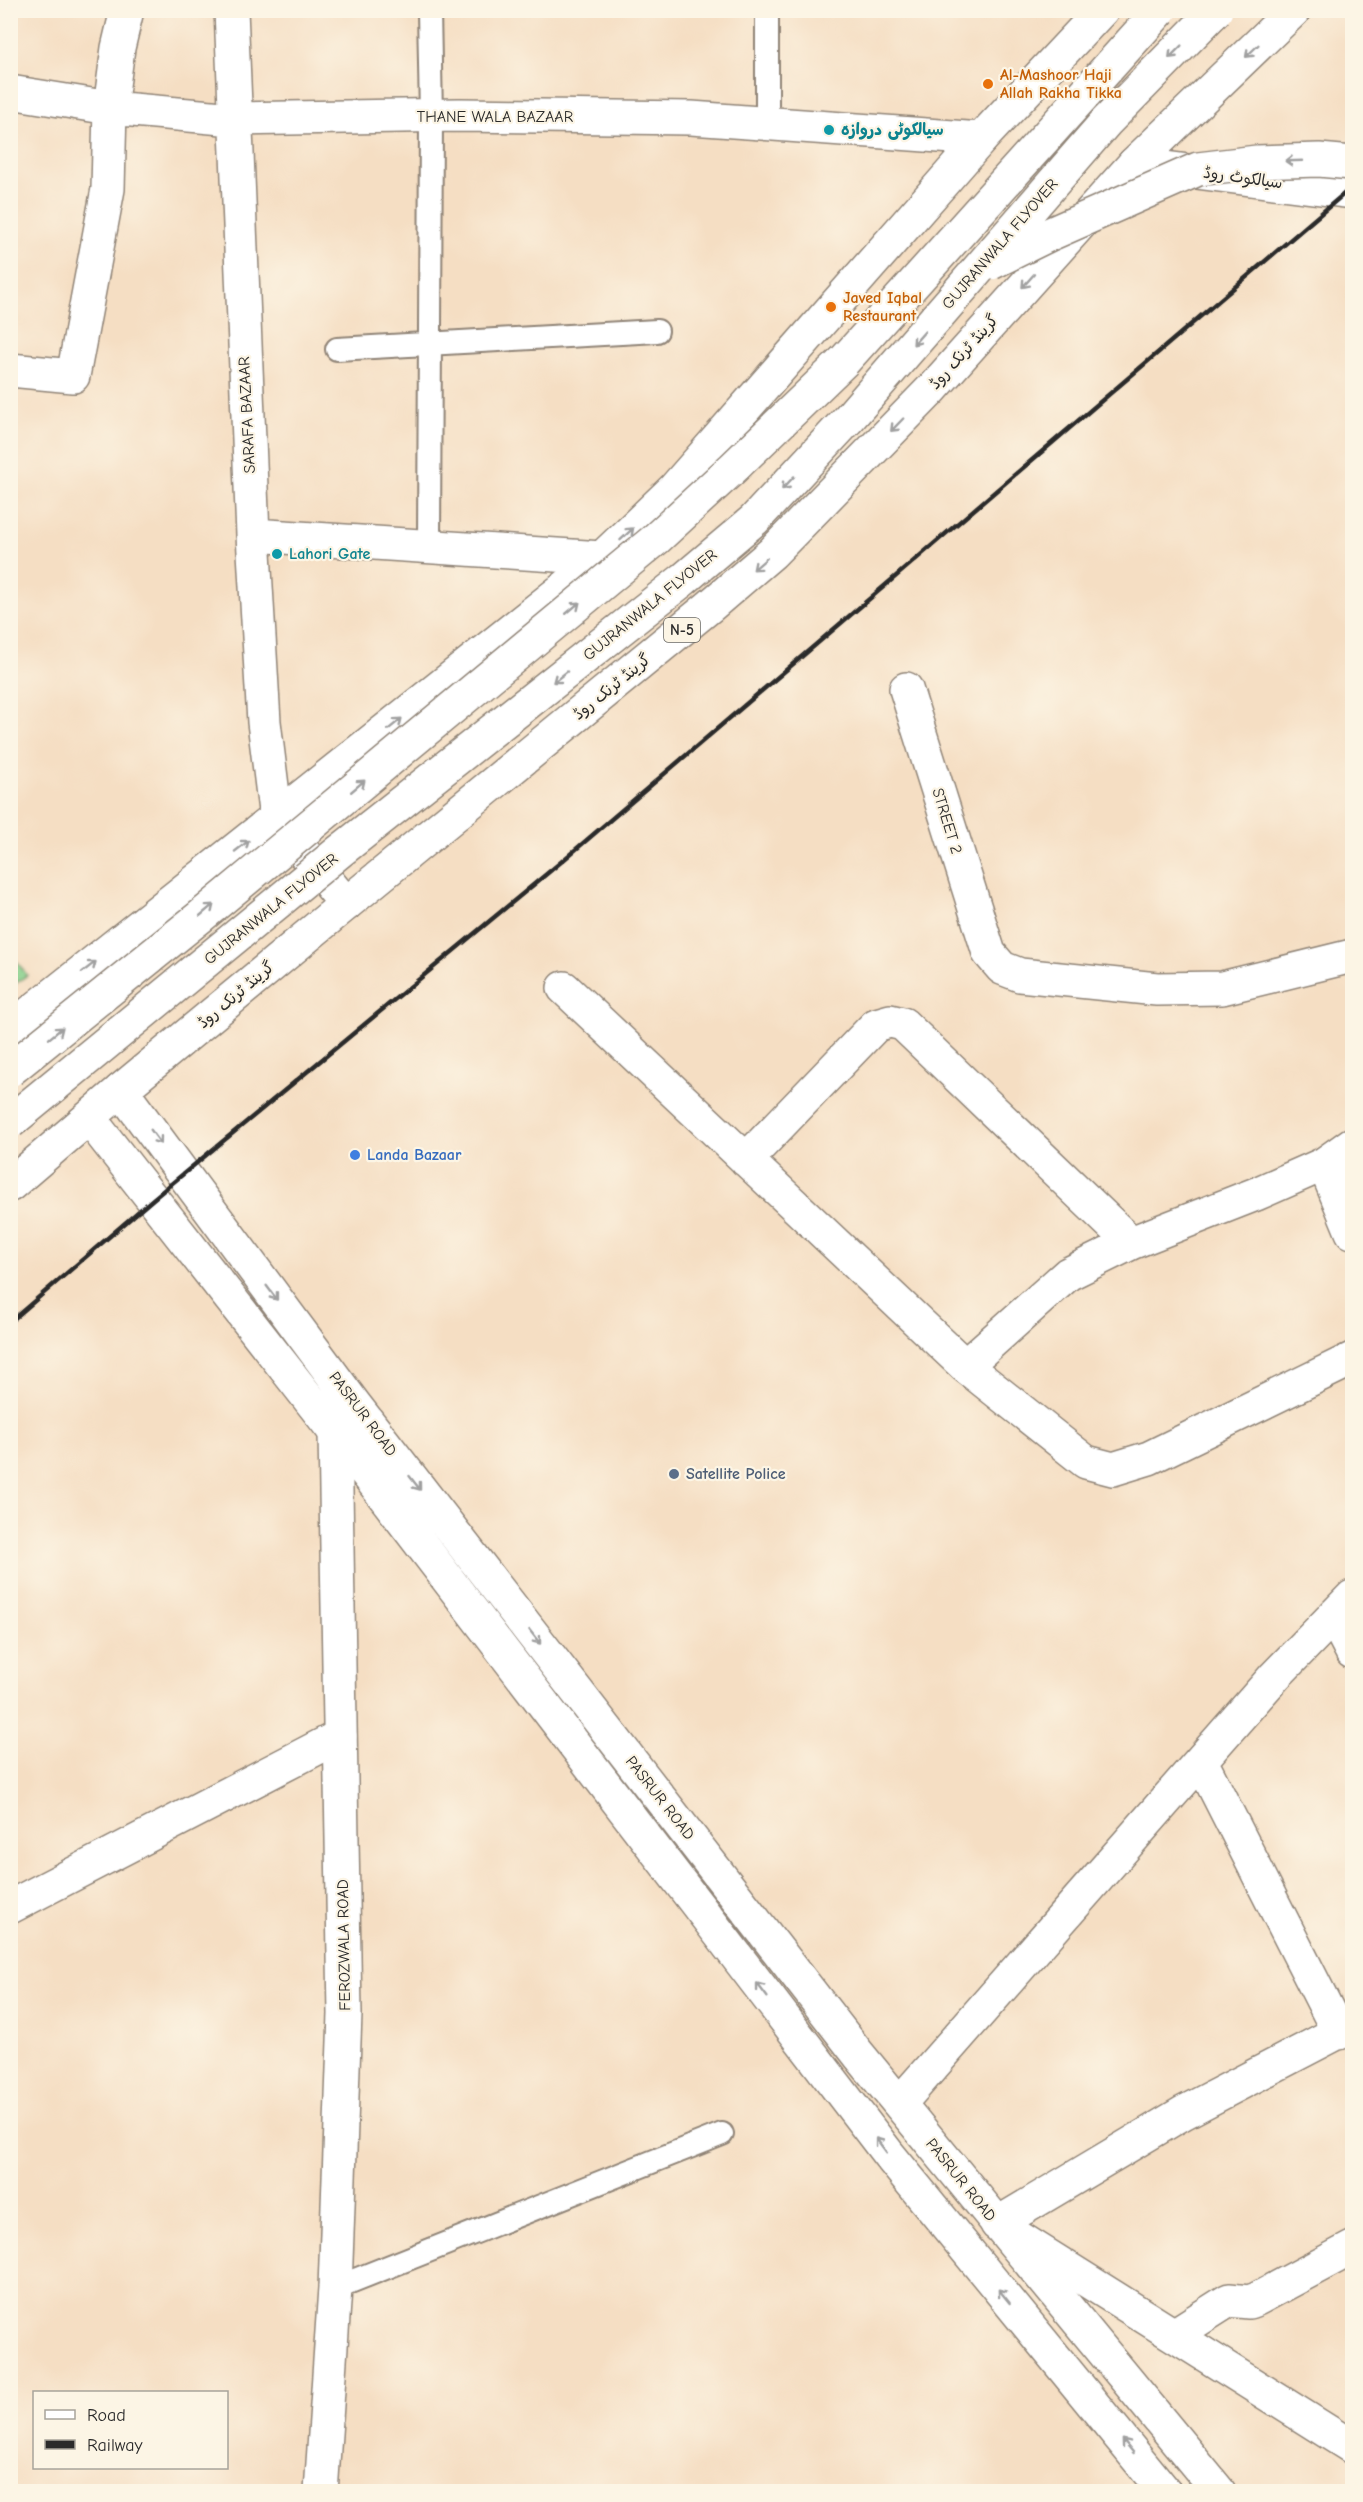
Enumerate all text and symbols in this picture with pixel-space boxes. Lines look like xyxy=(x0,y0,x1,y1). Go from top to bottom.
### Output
one-way arrow xyxy=(1244,44,1259,58)
one-way arrow xyxy=(1167,45,1182,60)
place label: Al-Mashoor Haji Allah Rakha Tikka xyxy=(1000,66,1122,102)
marker: Al-Mashoor Haji Allah Rakha Tikka xyxy=(981,77,995,91)
street label: THANE WALA BAZAAR xyxy=(417,108,574,126)
place label: سیالکوٹی دروازہ xyxy=(841,121,944,140)
marker: سیالکوٹی دروازہ xyxy=(822,123,836,137)
one-way arrow xyxy=(1285,155,1305,167)
street label: سیالکوٹ روڈ xyxy=(1202,164,1284,193)
street label: GUJRANWALA FLYOVER xyxy=(939,175,1062,313)
one-way arrow xyxy=(1021,273,1035,288)
place label: Javed Iqbal Restaurant xyxy=(843,289,922,325)
marker: Javed Iqbal Restaurant xyxy=(824,300,838,314)
street label: گرینڈ ٹرنک روڈ xyxy=(925,310,1002,393)
one-way arrow xyxy=(912,330,926,345)
street label: SARAFA BAZAAR xyxy=(235,355,259,474)
one-way arrow xyxy=(889,417,904,432)
one-way arrow xyxy=(781,476,796,491)
one-way arrow xyxy=(619,527,634,541)
place label: Lahori Gate xyxy=(289,545,370,563)
street label: GUJRANWALA FLYOVER xyxy=(580,545,721,664)
marker: Lahori Gate xyxy=(270,547,284,561)
one-way arrow xyxy=(753,557,768,571)
one-way arrow xyxy=(564,602,580,615)
road number: N-5 xyxy=(664,618,700,642)
street label: گرینڈ ٹرنک روڈ xyxy=(569,650,654,724)
one-way arrow xyxy=(553,671,569,684)
one-way arrow xyxy=(386,717,402,730)
one-way arrow xyxy=(350,779,365,793)
street label: STREET 2 xyxy=(928,786,966,856)
one-way arrow xyxy=(234,839,250,852)
street label: GUJRANWALA FLYOVER xyxy=(201,849,342,968)
one-way arrow xyxy=(199,904,215,917)
street label: گرینڈ ٹرنک روڈ xyxy=(194,957,278,1032)
one-way arrow xyxy=(81,960,97,973)
one-way arrow xyxy=(48,1027,64,1040)
one-way arrow xyxy=(150,1128,162,1144)
place label: Landa Bazaar xyxy=(367,1146,462,1164)
marker: Landa Bazaar xyxy=(348,1148,362,1162)
one-way arrow xyxy=(266,1285,278,1301)
street label: PASRUR ROAD xyxy=(325,1368,401,1460)
place label: Satellite Police xyxy=(686,1465,786,1483)
marker: Satellite Police xyxy=(667,1467,681,1481)
one-way arrow xyxy=(409,1474,422,1490)
one-way arrow xyxy=(528,1628,541,1644)
street label: PASRUR ROAD xyxy=(622,1753,698,1843)
street label: FEROZWALA ROAD xyxy=(334,1879,354,2011)
one-way arrow xyxy=(756,1982,769,1998)
street label: PASRUR ROAD xyxy=(922,2135,1000,2225)
one-way arrow xyxy=(874,2137,887,2153)
one-way arrow xyxy=(998,2288,1011,2304)
legend xyxy=(33,2391,228,2469)
text: Road xyxy=(87,2405,126,2426)
text: Railway xyxy=(87,2435,144,2456)
one-way arrow xyxy=(1122,2438,1135,2454)

